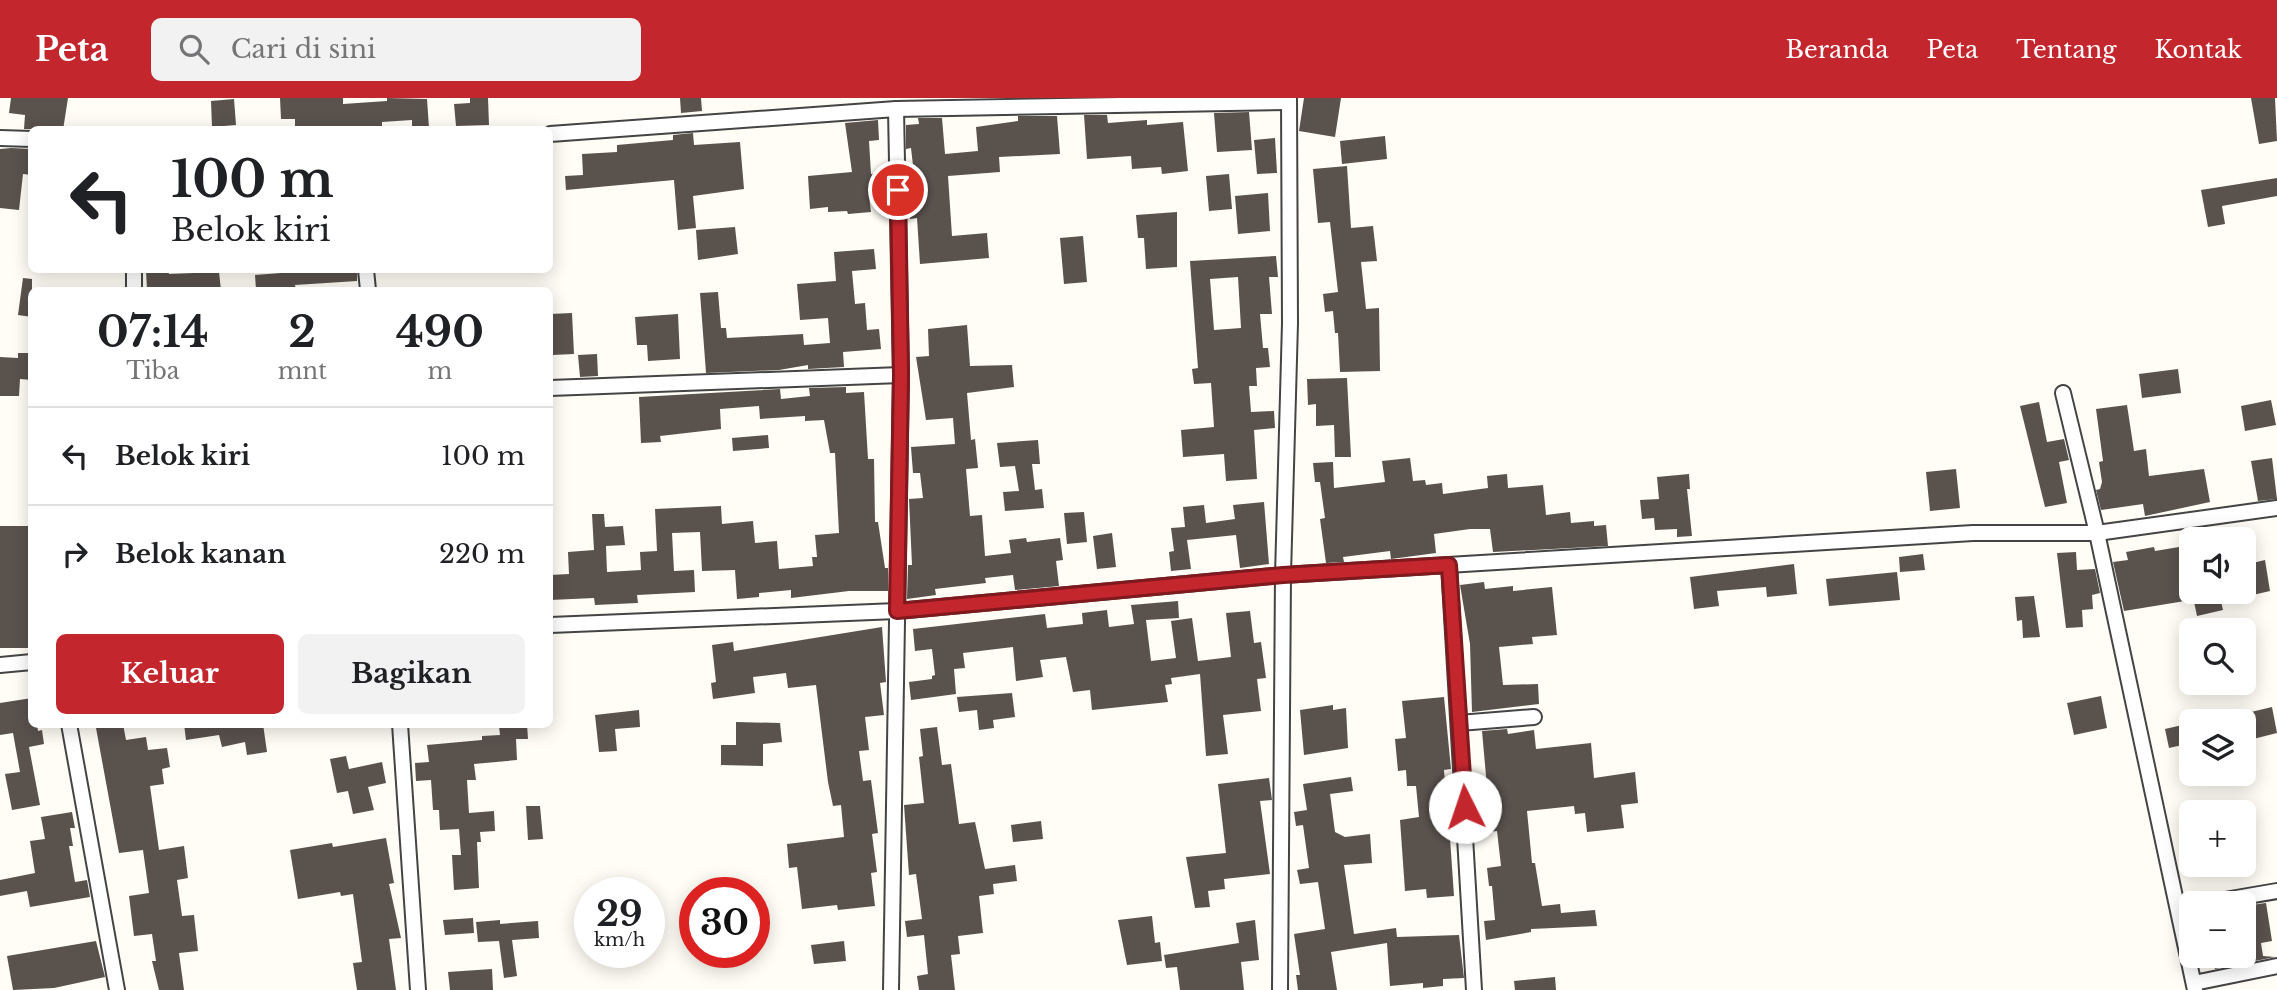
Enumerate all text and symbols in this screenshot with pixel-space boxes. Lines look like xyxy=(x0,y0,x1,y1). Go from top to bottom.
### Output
search box xyxy=(151,18,641,81)
text: Peta xyxy=(35,29,109,70)
icon: search xyxy=(175,30,213,68)
text: Cari di sini xyxy=(231,33,376,65)
text: Beranda xyxy=(1786,35,1888,64)
text: Peta xyxy=(1926,35,1978,64)
text: Tentang xyxy=(2016,35,2117,64)
text: Kontak xyxy=(2155,35,2242,64)
text: 100 m xyxy=(171,149,334,210)
icon: left xyxy=(56,154,147,245)
pin xyxy=(868,160,928,220)
icon: arrive xyxy=(879,171,917,209)
text: Belok kiri xyxy=(171,210,330,250)
text: 07:14 xyxy=(97,306,209,358)
text: 2 xyxy=(289,306,316,358)
text: 490 xyxy=(396,306,484,358)
text: Tiba xyxy=(126,357,180,385)
text: mnt xyxy=(278,357,327,385)
text: m xyxy=(428,357,452,385)
icon: left xyxy=(56,437,94,475)
text: Belok kiri xyxy=(115,440,250,472)
text: 100 m xyxy=(441,440,525,472)
map controls xyxy=(2179,527,2256,968)
button: sound xyxy=(2179,527,2256,604)
icon: right xyxy=(56,535,94,573)
text: Belok kanan xyxy=(115,538,286,570)
text: 220 m xyxy=(439,538,525,570)
button: search xyxy=(2179,618,2256,695)
button: Keluar xyxy=(56,634,284,714)
button: Bagikan xyxy=(298,634,525,714)
button: layers xyxy=(2179,709,2256,786)
position arrow xyxy=(1428,770,1502,844)
button: + xyxy=(2179,800,2256,877)
speed limit sign: 30 xyxy=(679,877,770,968)
button: − xyxy=(2179,891,2256,968)
text: 29 xyxy=(596,892,643,935)
text: km/h xyxy=(594,929,645,951)

